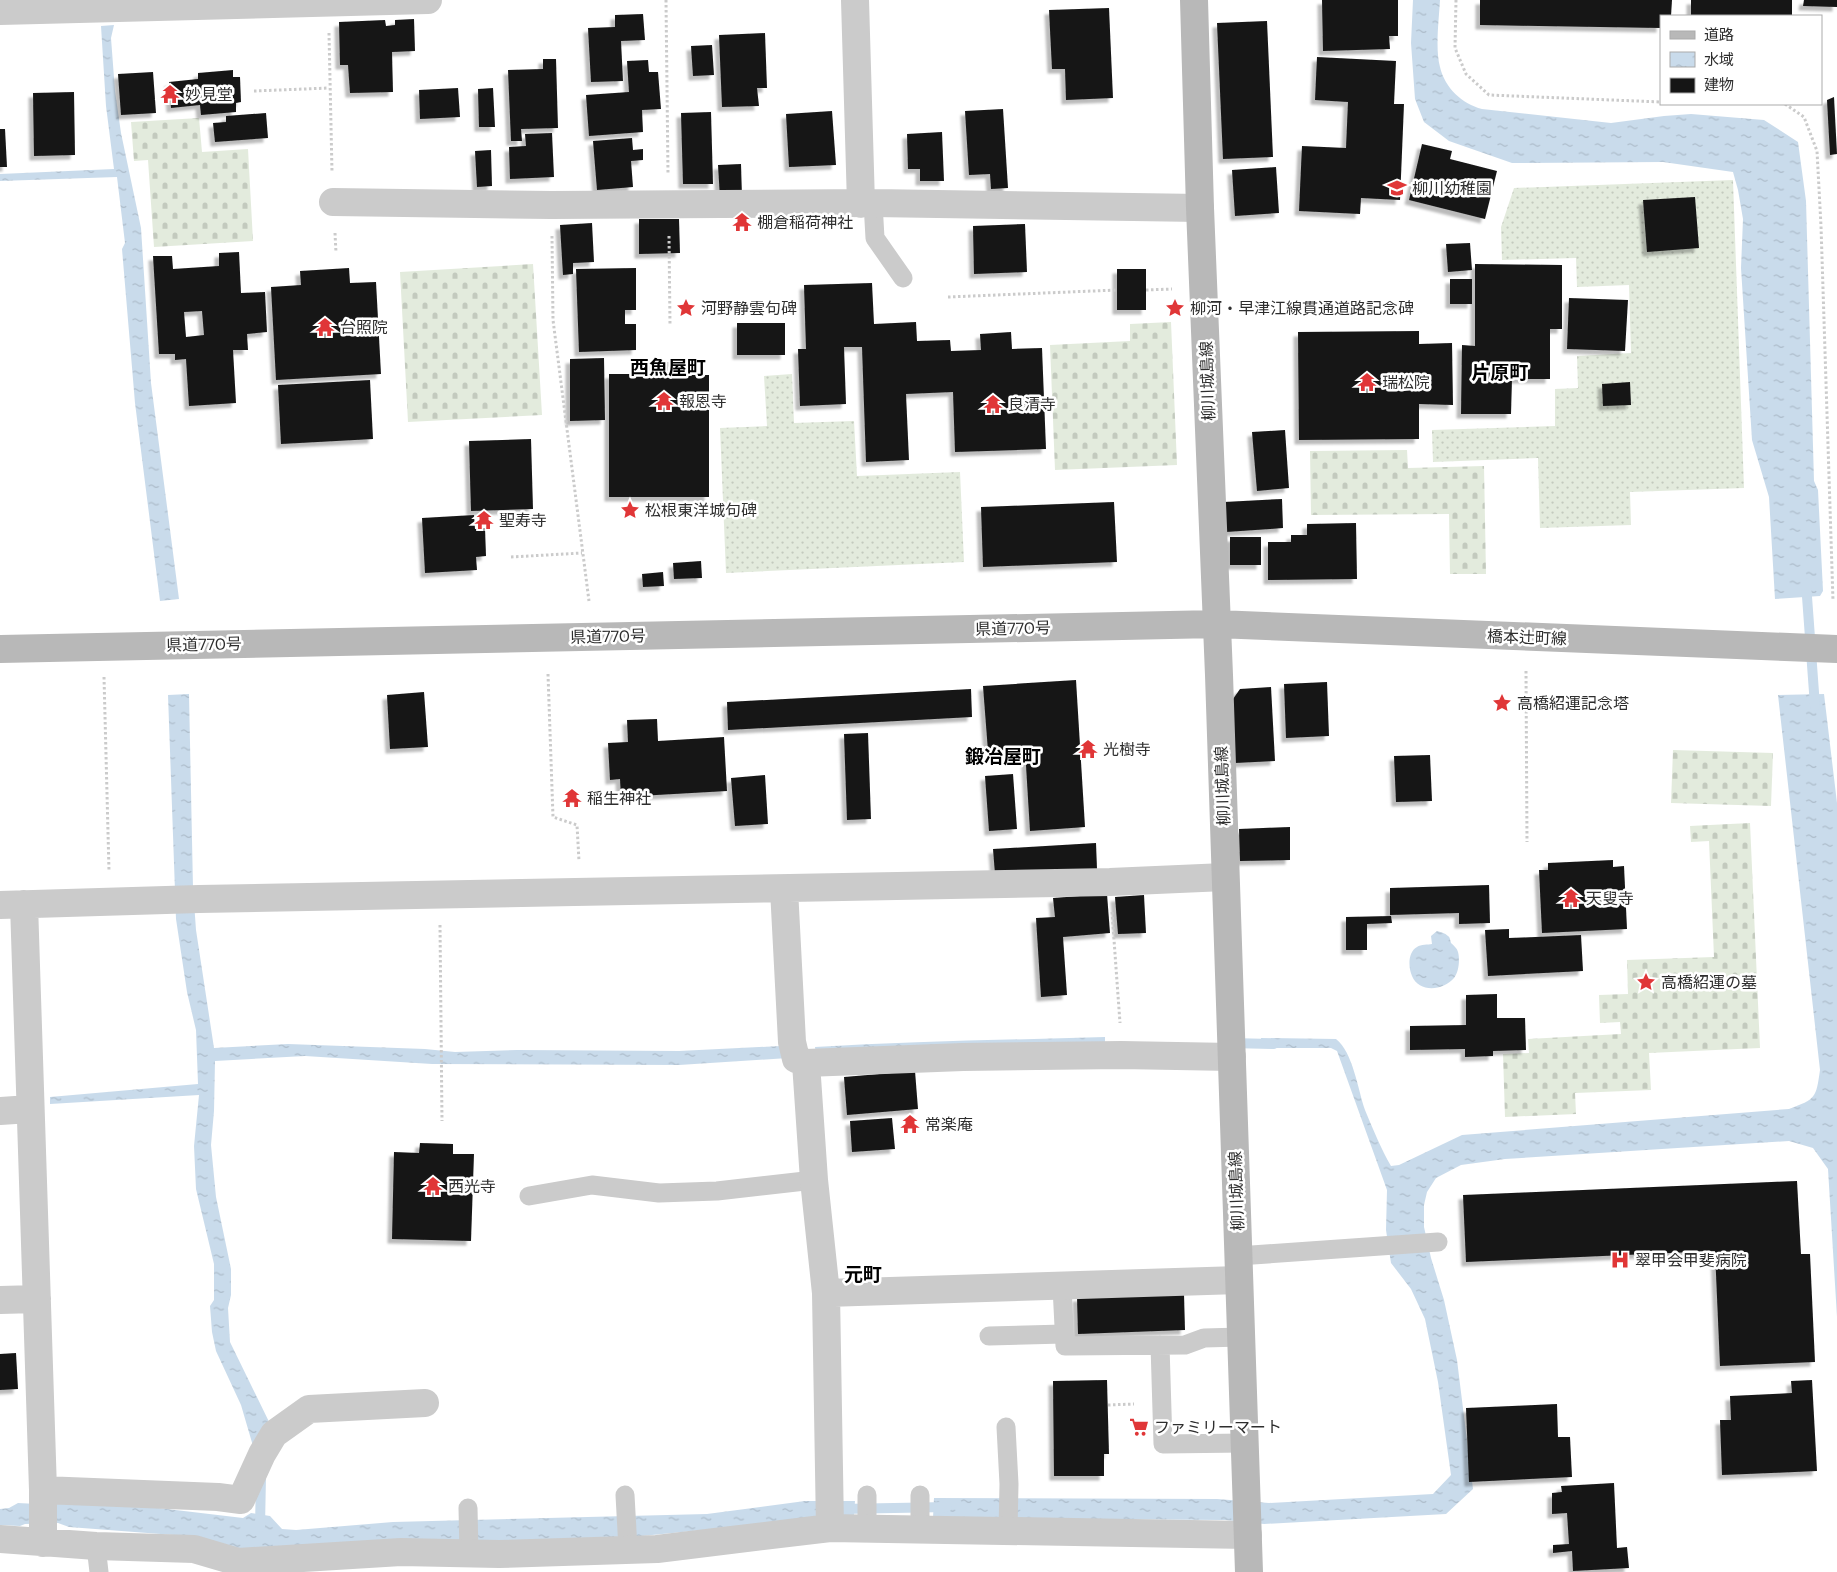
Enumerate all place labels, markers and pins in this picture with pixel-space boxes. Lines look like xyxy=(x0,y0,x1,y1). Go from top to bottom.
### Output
temple icon: 妙見堂 xyxy=(159,83,181,105)
place label: 妙見堂 xyxy=(185,84,233,105)
school or university icon: 柳川幼稚園 xyxy=(1386,177,1408,199)
place label: 柳川幼稚園 xyxy=(1412,178,1492,199)
temple icon: 棚倉稲荷神社 xyxy=(731,211,753,233)
place label: 棚倉稲荷神社 xyxy=(757,212,853,233)
place icon: 河野静雲句碑 xyxy=(675,297,697,319)
place icon: 柳河・早津江線貫通道路記念碑 xyxy=(1164,297,1186,319)
place label: 河野静雲句碑 xyxy=(701,298,797,319)
place label: 柳河・早津江線貫通道路記念碑 xyxy=(1190,298,1414,319)
temple icon: 台照院 xyxy=(314,316,336,338)
place label: 台照院 xyxy=(340,317,388,338)
temple icon: 瑞松院 xyxy=(1356,371,1378,393)
place label: 瑞松院 xyxy=(1382,372,1430,393)
temple icon: 報恩寺 xyxy=(653,390,675,412)
place label: 報恩寺 xyxy=(679,391,727,412)
temple icon: 良清寺 xyxy=(982,393,1004,415)
place label: 良清寺 xyxy=(1008,394,1056,415)
place icon: 松根東洋城句碑 xyxy=(619,499,641,521)
place label: 松根東洋城句碑 xyxy=(645,500,757,521)
temple icon: 聖寿寺 xyxy=(473,509,495,531)
place label: 聖寿寺 xyxy=(499,510,547,531)
place icon: 高橋紹運記念塔 xyxy=(1491,692,1513,714)
place label: 高橋紹運記念塔 xyxy=(1517,693,1629,714)
temple icon: 光樹寺 xyxy=(1077,738,1099,760)
place label: 光樹寺 xyxy=(1103,739,1151,760)
temple icon: 稲生神社 xyxy=(561,787,583,809)
place label: 稲生神社 xyxy=(587,788,651,809)
temple icon: 天叟寺 xyxy=(1560,887,1582,909)
place label: 天叟寺 xyxy=(1586,888,1634,909)
place icon: 高橋紹運の墓 xyxy=(1635,971,1657,993)
place label: 高橋紹運の墓 xyxy=(1661,972,1757,993)
temple icon: 常楽庵 xyxy=(899,1113,921,1135)
place label: 常楽庵 xyxy=(925,1114,973,1135)
temple icon: 西光寺 xyxy=(422,1175,444,1197)
place label: 西光寺 xyxy=(448,1176,496,1197)
hospital icon: 翠甲会甲斐病院 xyxy=(1609,1249,1631,1271)
place label: 翠甲会甲斐病院 xyxy=(1635,1250,1747,1271)
supermarket icon: ファミリーマート xyxy=(1128,1416,1150,1438)
place label: ファミリーマート xyxy=(1154,1417,1282,1438)

